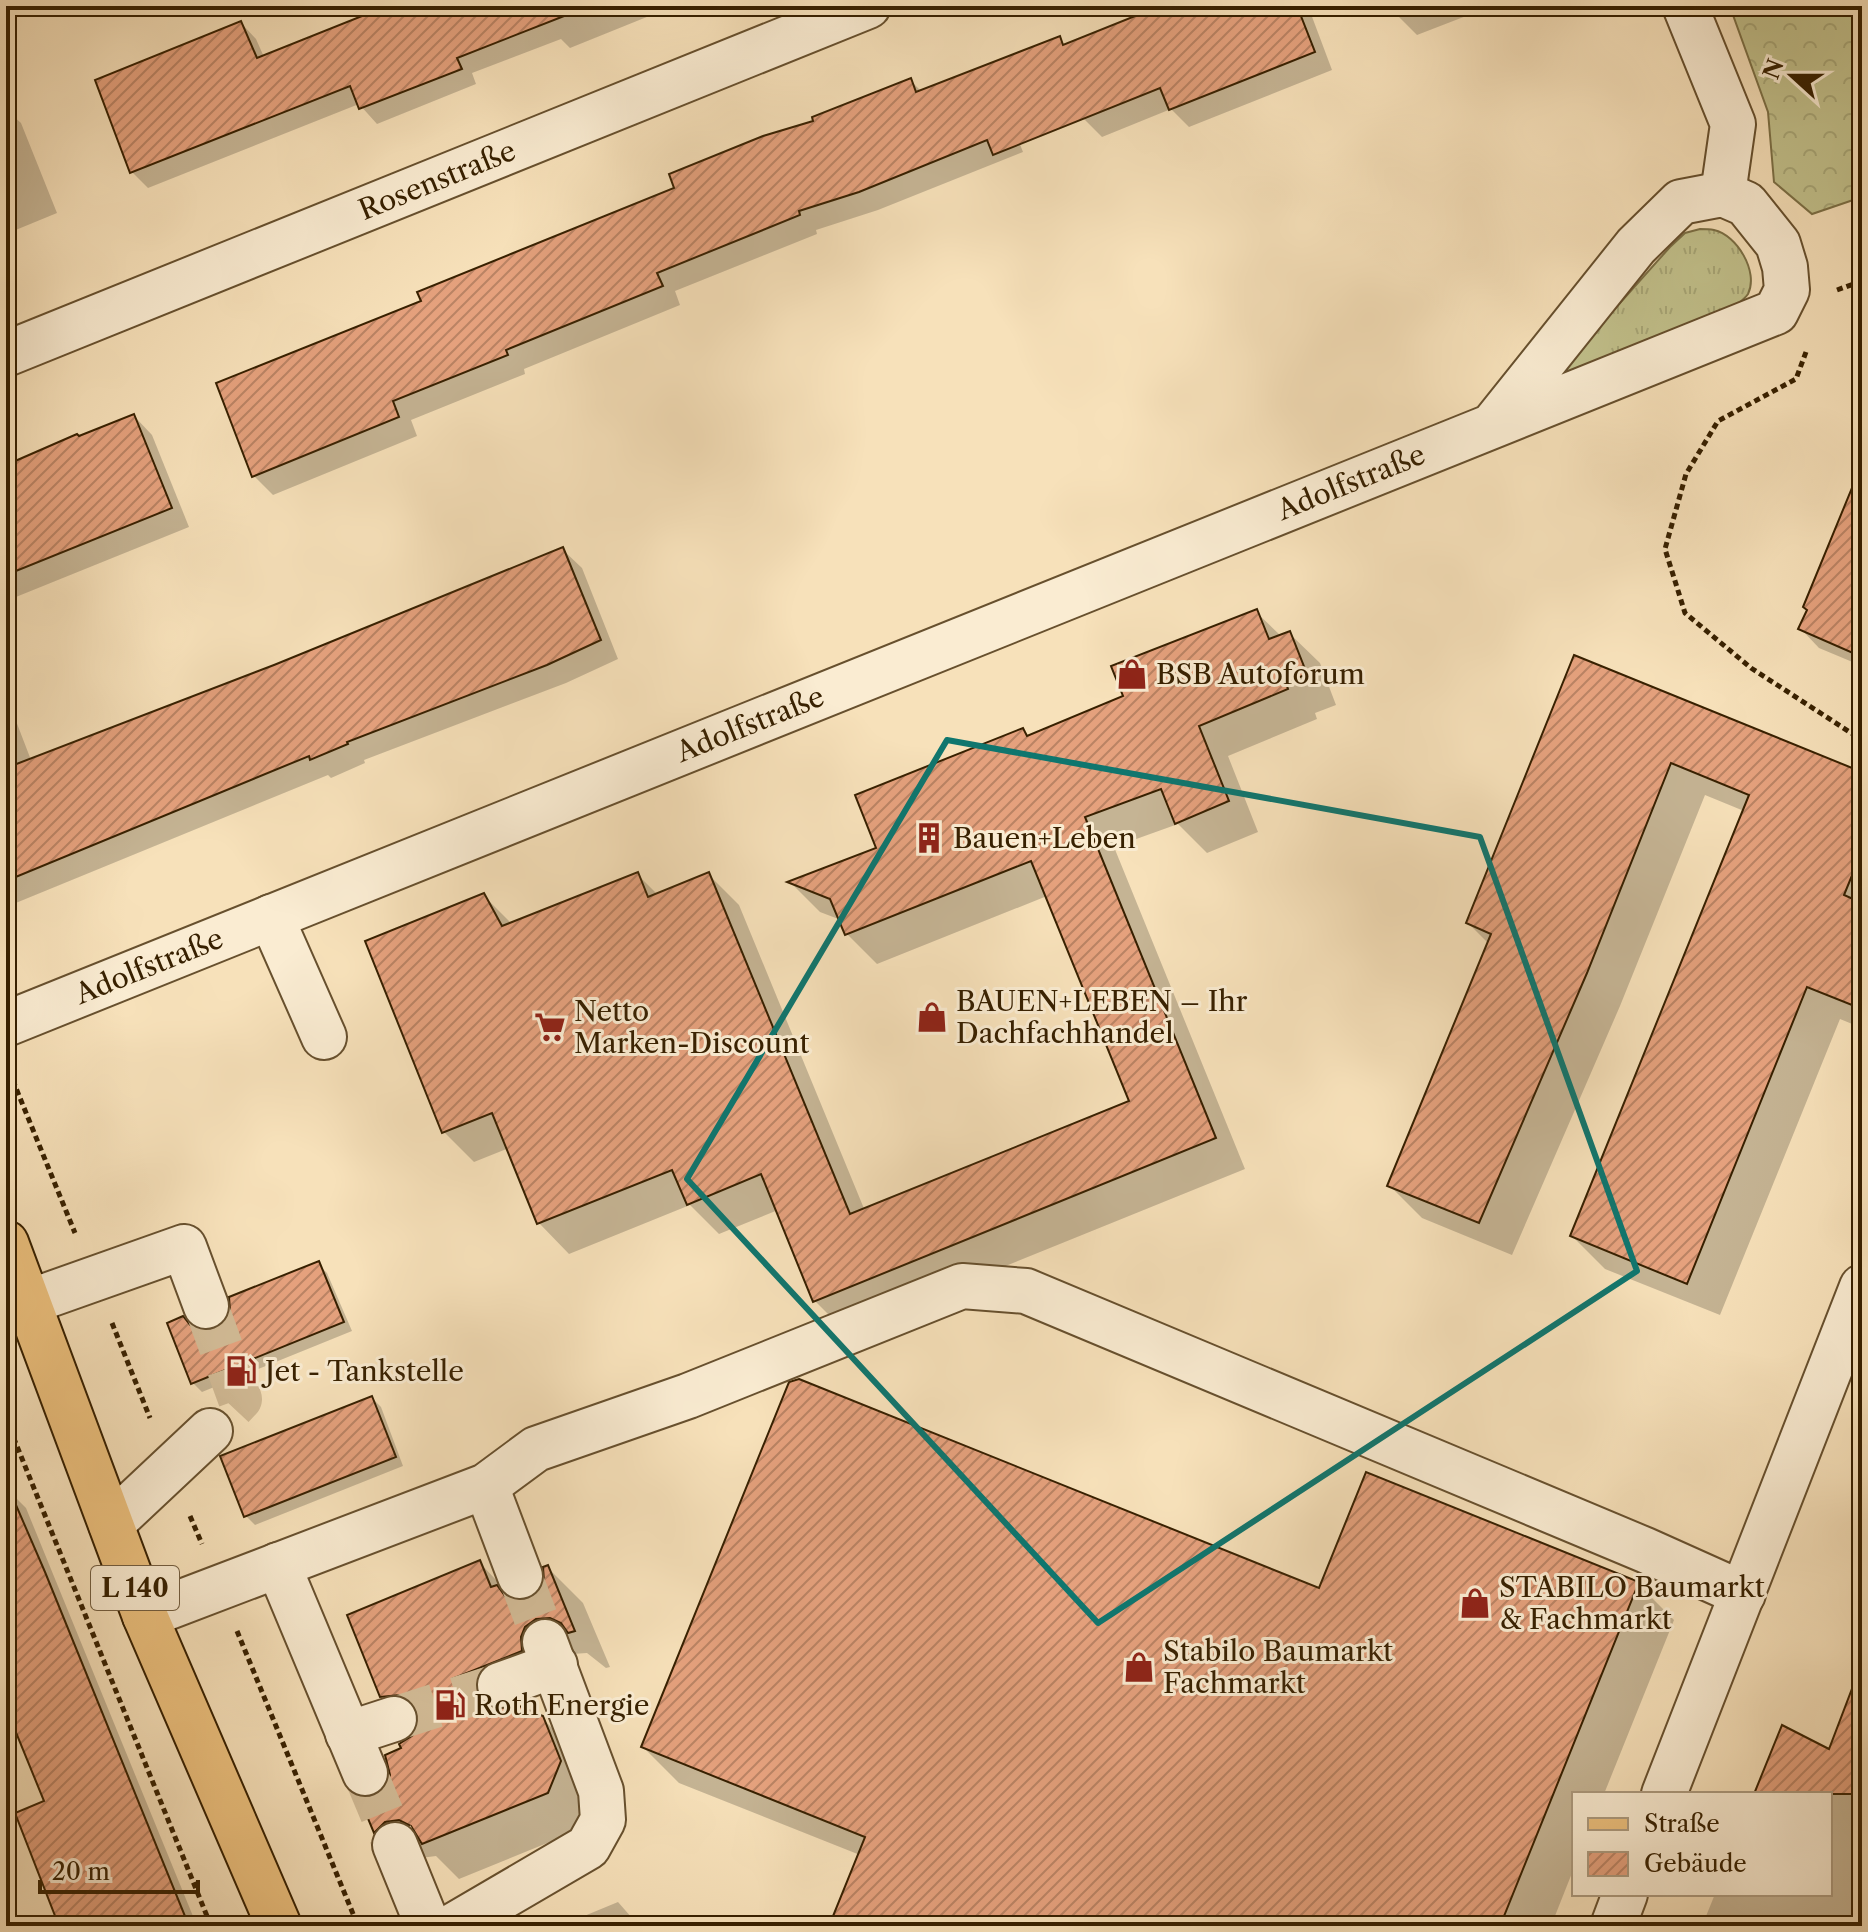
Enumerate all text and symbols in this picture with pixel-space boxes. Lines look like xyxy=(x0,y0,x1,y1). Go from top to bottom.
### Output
north arrow xyxy=(1752,36,1832,116)
text: N xyxy=(1758,55,1790,83)
street label: Rosenstraße xyxy=(354,133,520,227)
street label: Adolfstraße xyxy=(1271,437,1430,527)
shop icon: BSB Autoforum xyxy=(1115,657,1149,691)
place label: BSB Autoforum xyxy=(1156,657,1365,691)
street label: Adolfstraße xyxy=(670,679,829,769)
building icon: Bauen+Leben xyxy=(912,821,946,855)
place label: Bauen+Leben xyxy=(953,821,1136,855)
street label: Adolfstraße xyxy=(69,921,228,1011)
place label: BAUEN+LEBEN – Ihr Dachfachhandel xyxy=(956,984,1248,1050)
place label: Netto Marken-Discount xyxy=(574,994,810,1060)
shop icon: BAUEN+LEBEN – Ihr Dachfachhandel xyxy=(915,1000,949,1034)
supermarket icon: Netto Marken-Discount xyxy=(533,1010,567,1044)
fuel station icon: Jet - Tankstelle xyxy=(224,1354,258,1388)
place label: Jet - Tankstelle xyxy=(261,1354,464,1388)
road number: L 140 xyxy=(91,1566,179,1610)
place label: STABILO Baumarkt & Fachmarkt xyxy=(1499,1570,1765,1636)
shop icon: STABILO Baumarkt & Fachmarkt xyxy=(1458,1586,1492,1620)
place label: Stabilo Baumarkt Fachmarkt xyxy=(1163,1634,1393,1700)
shop icon: Stabilo Baumarkt Fachmarkt xyxy=(1122,1650,1156,1684)
fuel station icon: Roth Energie xyxy=(433,1688,467,1722)
place label: Roth Energie xyxy=(474,1688,649,1722)
legend xyxy=(1572,1792,1832,1896)
text: Straße xyxy=(1644,1809,1720,1838)
scale bar xyxy=(40,1844,198,1894)
text: Gebäude xyxy=(1644,1849,1747,1878)
text: 20 m xyxy=(52,1857,110,1886)

